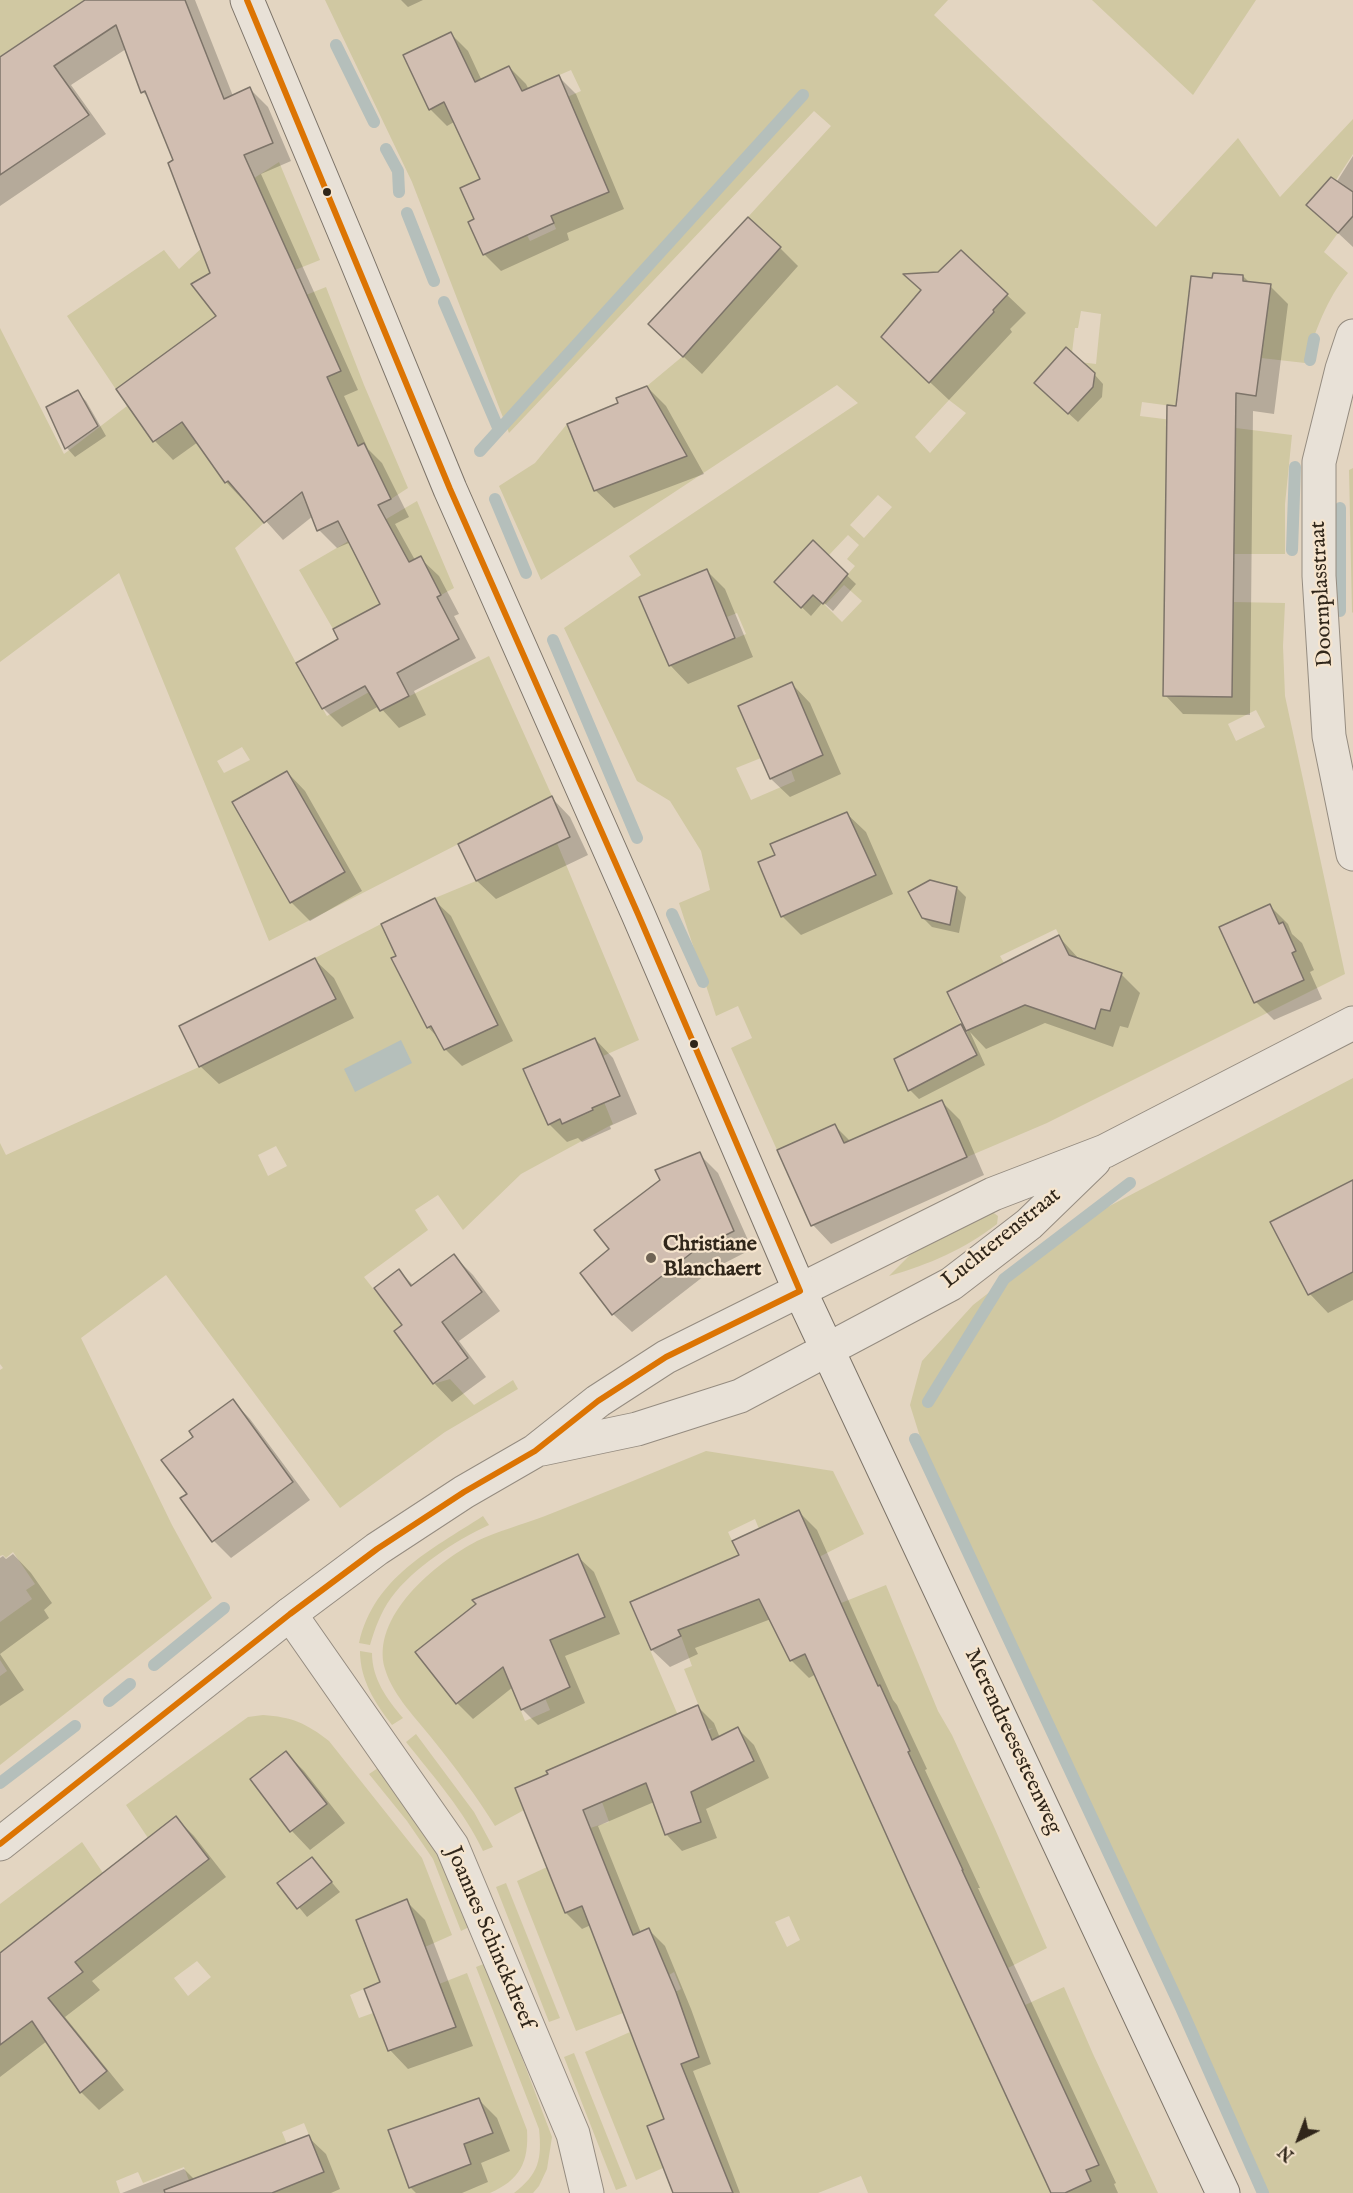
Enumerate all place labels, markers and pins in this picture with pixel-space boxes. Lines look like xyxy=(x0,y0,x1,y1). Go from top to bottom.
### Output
unlabelled marker xyxy=(321,186,333,198)
unlabelled marker xyxy=(688,1038,700,1050)
place label: Christiane Blanchaert xyxy=(663,1232,761,1284)
marker: Christiane Blanchaert xyxy=(644,1251,658,1265)

